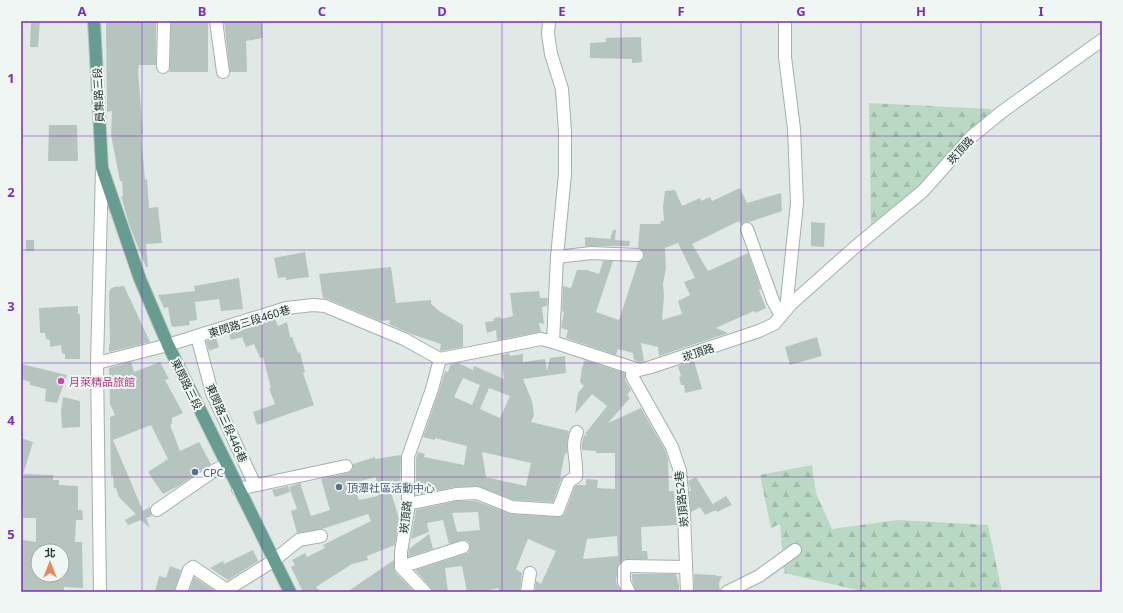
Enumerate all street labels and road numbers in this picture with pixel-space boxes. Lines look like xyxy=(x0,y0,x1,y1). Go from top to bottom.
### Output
street label: 員集路三段 xyxy=(89,67,107,123)
street label: 崁頂路 xyxy=(943,133,977,167)
street label: 東閔路三段460巷 xyxy=(206,301,292,341)
street label: 崁頂路 xyxy=(680,340,716,364)
street label: 東閔路三段 xyxy=(168,356,206,412)
street label: 東閔路三段446巷 xyxy=(203,381,251,465)
street label: 崁頂路52巷 xyxy=(671,470,691,528)
street label: 崁頂路 xyxy=(396,500,414,534)

